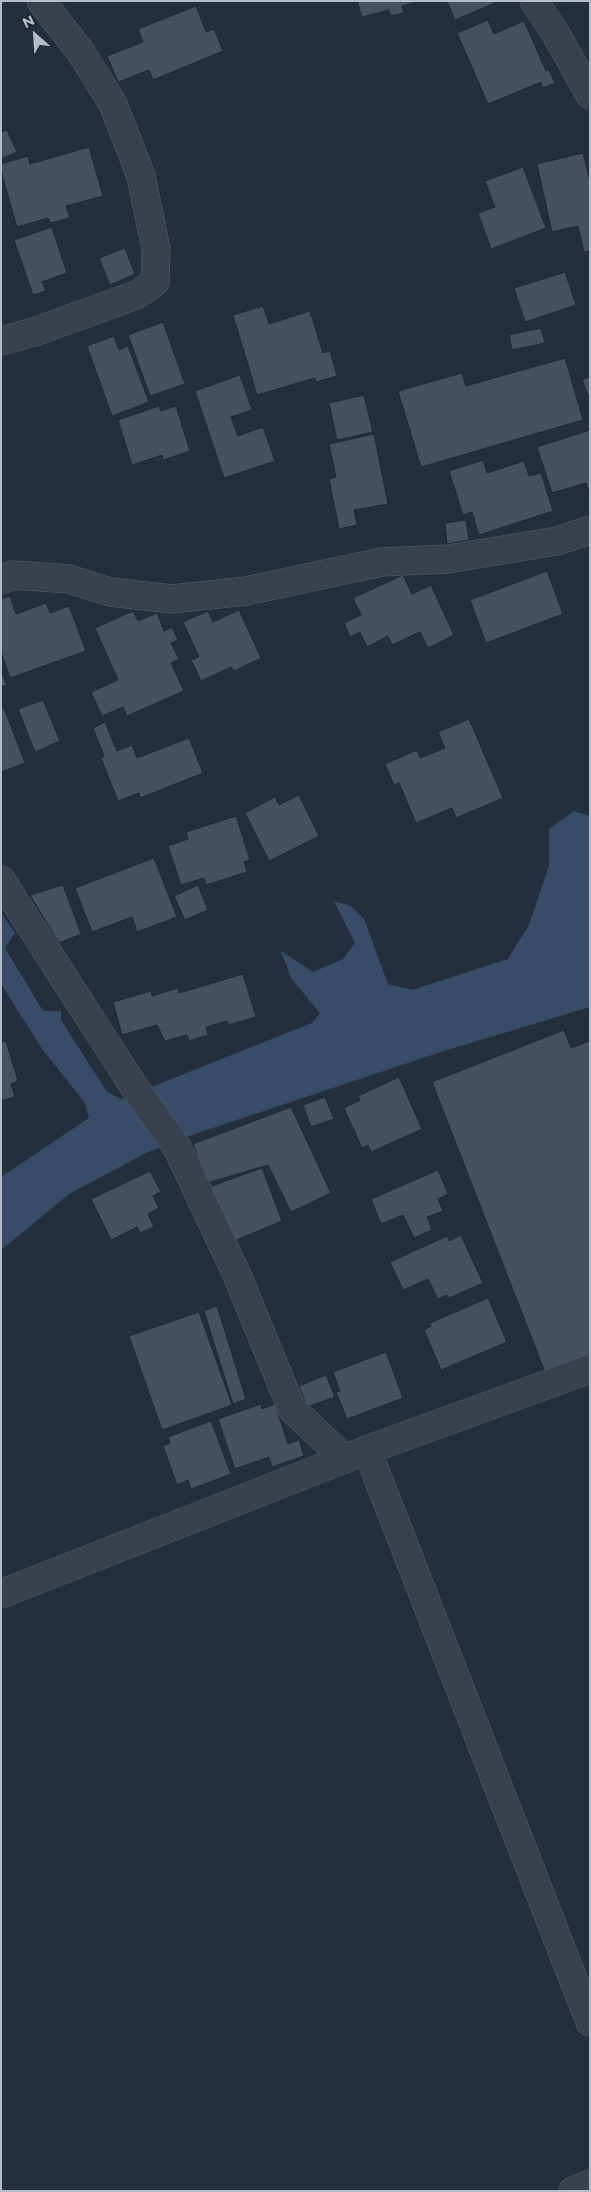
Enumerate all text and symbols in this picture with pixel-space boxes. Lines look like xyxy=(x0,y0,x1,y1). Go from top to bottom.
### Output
north arrow xyxy=(10,10,60,60)
text: N xyxy=(19,11,37,32)

